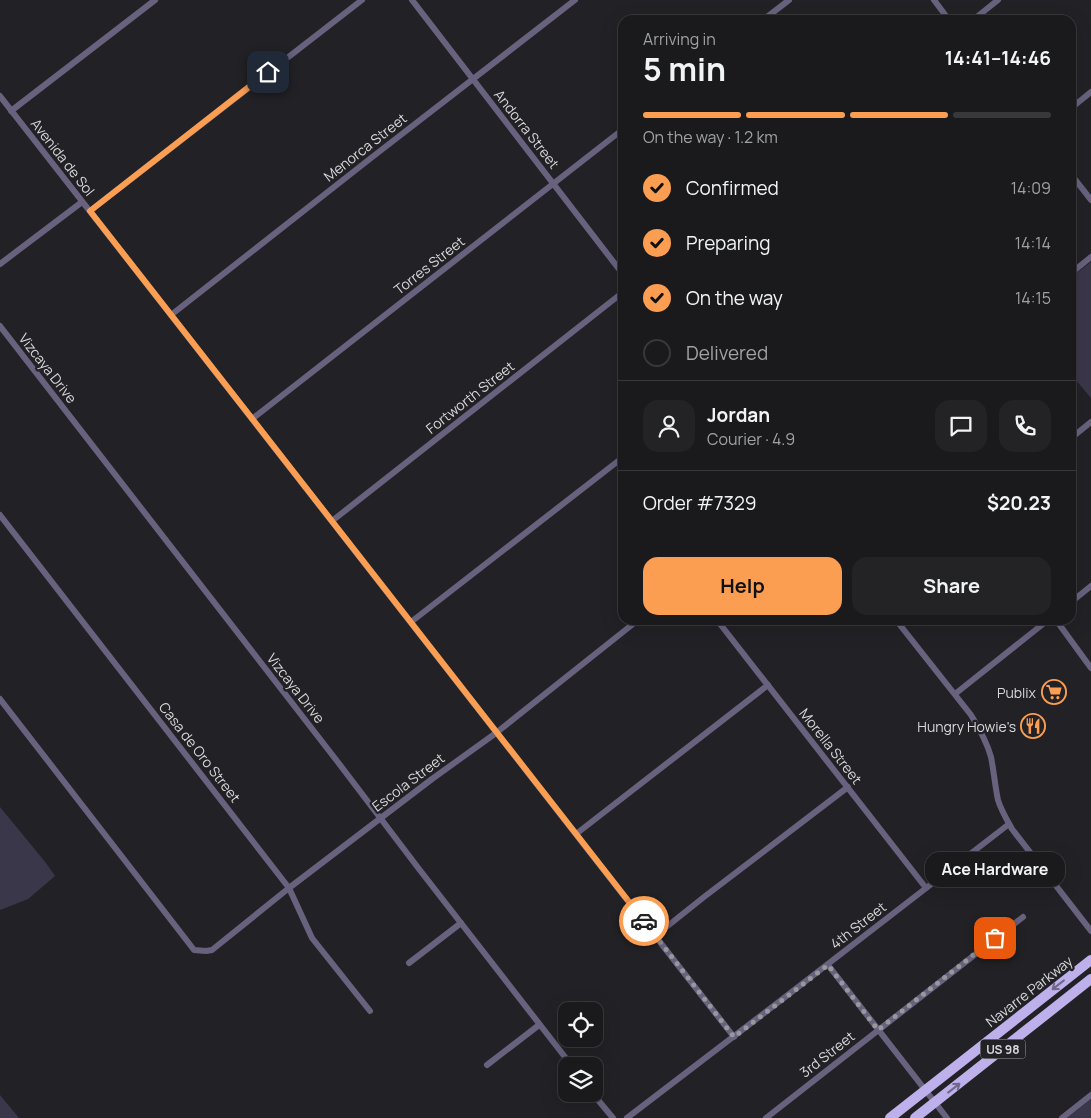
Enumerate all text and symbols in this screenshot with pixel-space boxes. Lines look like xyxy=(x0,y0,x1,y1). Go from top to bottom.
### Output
text: Arriving in xyxy=(643,28,716,50)
text: 14:41–14:46 xyxy=(945,45,1051,71)
text: 5 min xyxy=(643,47,726,91)
pin xyxy=(247,51,289,93)
icon: home xyxy=(254,58,282,86)
street label: Andorra Street xyxy=(490,86,564,173)
street label: Menorca Street xyxy=(320,108,411,185)
street label: Avenida de Sol xyxy=(27,114,99,200)
text: On the way · 1.2 km xyxy=(643,126,778,148)
icon: check xyxy=(643,174,671,202)
text: Confirmed xyxy=(686,175,779,201)
text: 14:09 xyxy=(1011,177,1051,199)
icon: check xyxy=(643,229,671,257)
text: Preparing xyxy=(686,230,771,256)
street label: Torres Street xyxy=(390,231,469,299)
text: 14:14 xyxy=(1015,232,1051,254)
icon: check xyxy=(643,284,671,312)
text: On the way xyxy=(686,285,783,311)
text: 14:15 xyxy=(1015,287,1051,309)
street label: Vizcaya Drive xyxy=(15,329,81,407)
text: Delivered xyxy=(686,340,768,366)
street label: Fortworth Street xyxy=(422,356,518,438)
button: person xyxy=(643,400,695,452)
button: chat xyxy=(935,400,987,452)
button: phone xyxy=(999,400,1051,452)
text: Jordan xyxy=(707,402,770,428)
text: Courier · 4.9 xyxy=(707,428,795,450)
text: Order #7329 xyxy=(643,490,757,516)
text: $20.23 xyxy=(987,490,1051,516)
button: Help xyxy=(643,557,842,615)
button: Share xyxy=(852,557,1051,615)
street label: Vizcaya Drive xyxy=(263,649,329,727)
supermarket icon: Publix xyxy=(1041,679,1067,705)
place label: Publix xyxy=(997,683,1037,702)
street label: Casa de Oro Street xyxy=(155,698,245,806)
street label: Morella Street xyxy=(795,704,867,788)
restaurant icon: Hungry Howie's xyxy=(1020,713,1046,739)
place label: Hungry Howie's xyxy=(917,717,1016,736)
street label: Escola Street xyxy=(368,748,448,816)
callout: Ace Hardware xyxy=(925,853,1065,888)
text: Ace Hardware xyxy=(942,858,1048,880)
courier xyxy=(619,896,669,946)
street label: 4th Street xyxy=(826,897,890,953)
icon: car xyxy=(630,907,658,935)
pin xyxy=(974,917,1016,959)
icon: bag xyxy=(981,924,1009,952)
street label: Navarre Parkway xyxy=(982,951,1077,1031)
one-way arrow xyxy=(1052,980,1065,991)
map controls xyxy=(558,1002,603,1102)
button: locate xyxy=(558,1002,603,1047)
street label: 3rd Street xyxy=(796,1026,859,1081)
road number: US 98 xyxy=(980,1040,1026,1058)
button: layers xyxy=(558,1057,603,1102)
one-way arrow xyxy=(947,1082,960,1093)

